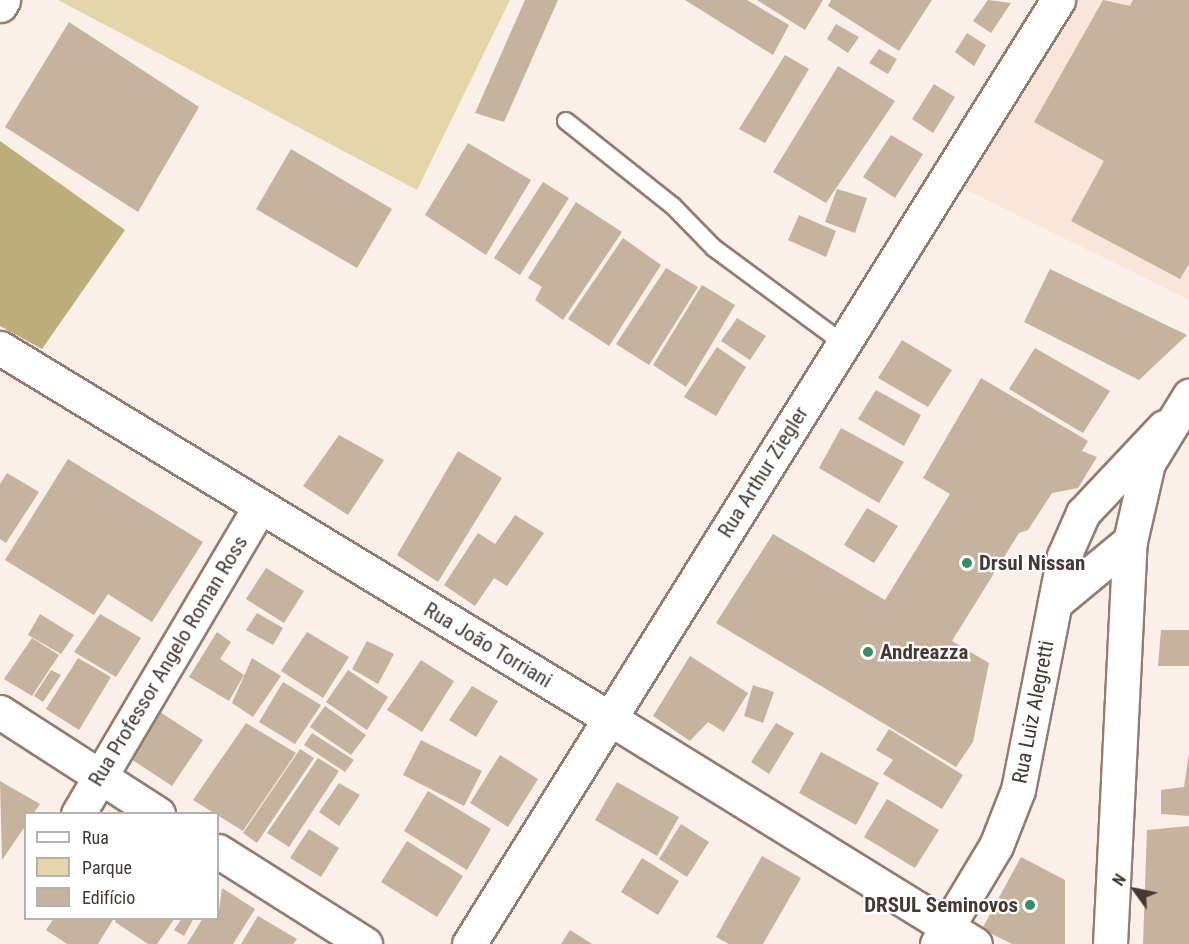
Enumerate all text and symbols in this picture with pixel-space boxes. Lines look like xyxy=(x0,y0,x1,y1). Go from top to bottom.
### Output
street label: Rua Arthur Ziegler xyxy=(713,402,813,542)
street label: Rua Professor Angelo Roman Ross xyxy=(83,531,253,791)
place label: Drsul Nissan xyxy=(979,550,1085,576)
marker: Drsul Nissan xyxy=(960,556,974,570)
street label: Rua João Torriani xyxy=(419,597,557,693)
street label: Rua Luiz Alegretti xyxy=(1007,638,1059,786)
place label: Andreazza xyxy=(880,639,968,665)
marker: Andreazza xyxy=(861,645,875,659)
legend xyxy=(24,812,219,920)
text: Rua xyxy=(82,827,109,848)
text: Parque xyxy=(82,857,132,878)
north arrow xyxy=(1105,860,1165,920)
text: N xyxy=(1109,871,1130,889)
text: Edifício xyxy=(82,887,135,908)
place label: DRSUL Seminovos xyxy=(864,892,1018,918)
marker: DRSUL Seminovos xyxy=(1023,898,1037,912)

